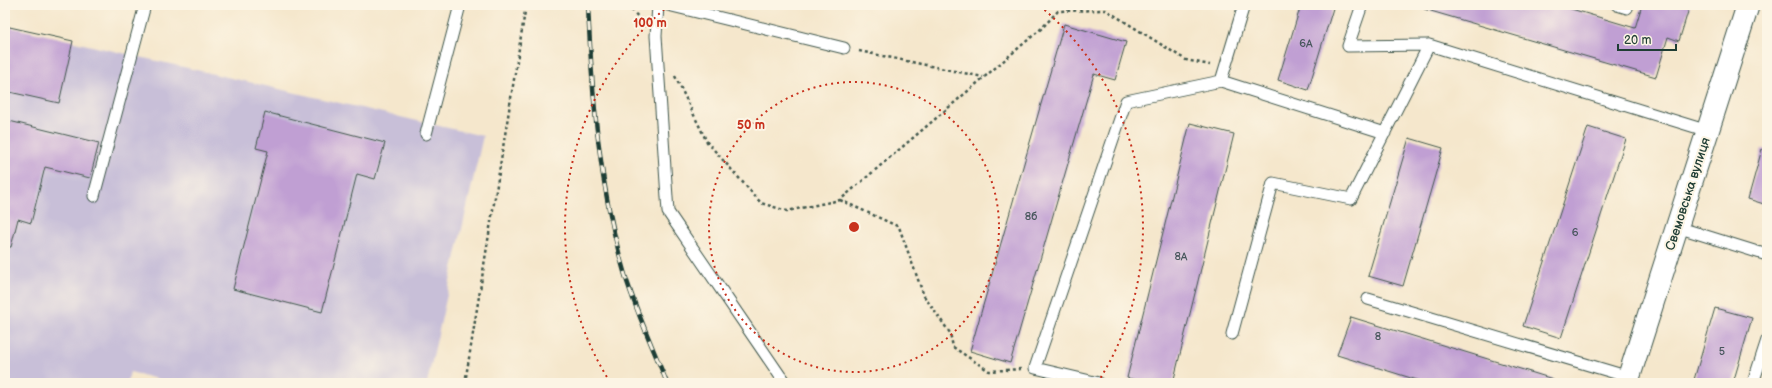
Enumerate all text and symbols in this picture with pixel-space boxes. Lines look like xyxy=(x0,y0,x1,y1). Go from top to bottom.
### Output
text: 100 m xyxy=(633,16,667,31)
scale bar xyxy=(1618,26,1676,52)
text: 20 m xyxy=(1624,33,1651,48)
house number: 6А xyxy=(1299,37,1313,50)
text: 50 m xyxy=(737,118,765,133)
street label: Свемовська вулиця xyxy=(1662,135,1714,253)
house number: 8б xyxy=(1025,210,1037,223)
centre of rings xyxy=(847,220,861,234)
house number: 6 xyxy=(1572,226,1579,239)
house number: 8А xyxy=(1174,250,1188,263)
house number: 8 xyxy=(1375,330,1381,343)
house number: 5 xyxy=(1719,345,1725,358)

